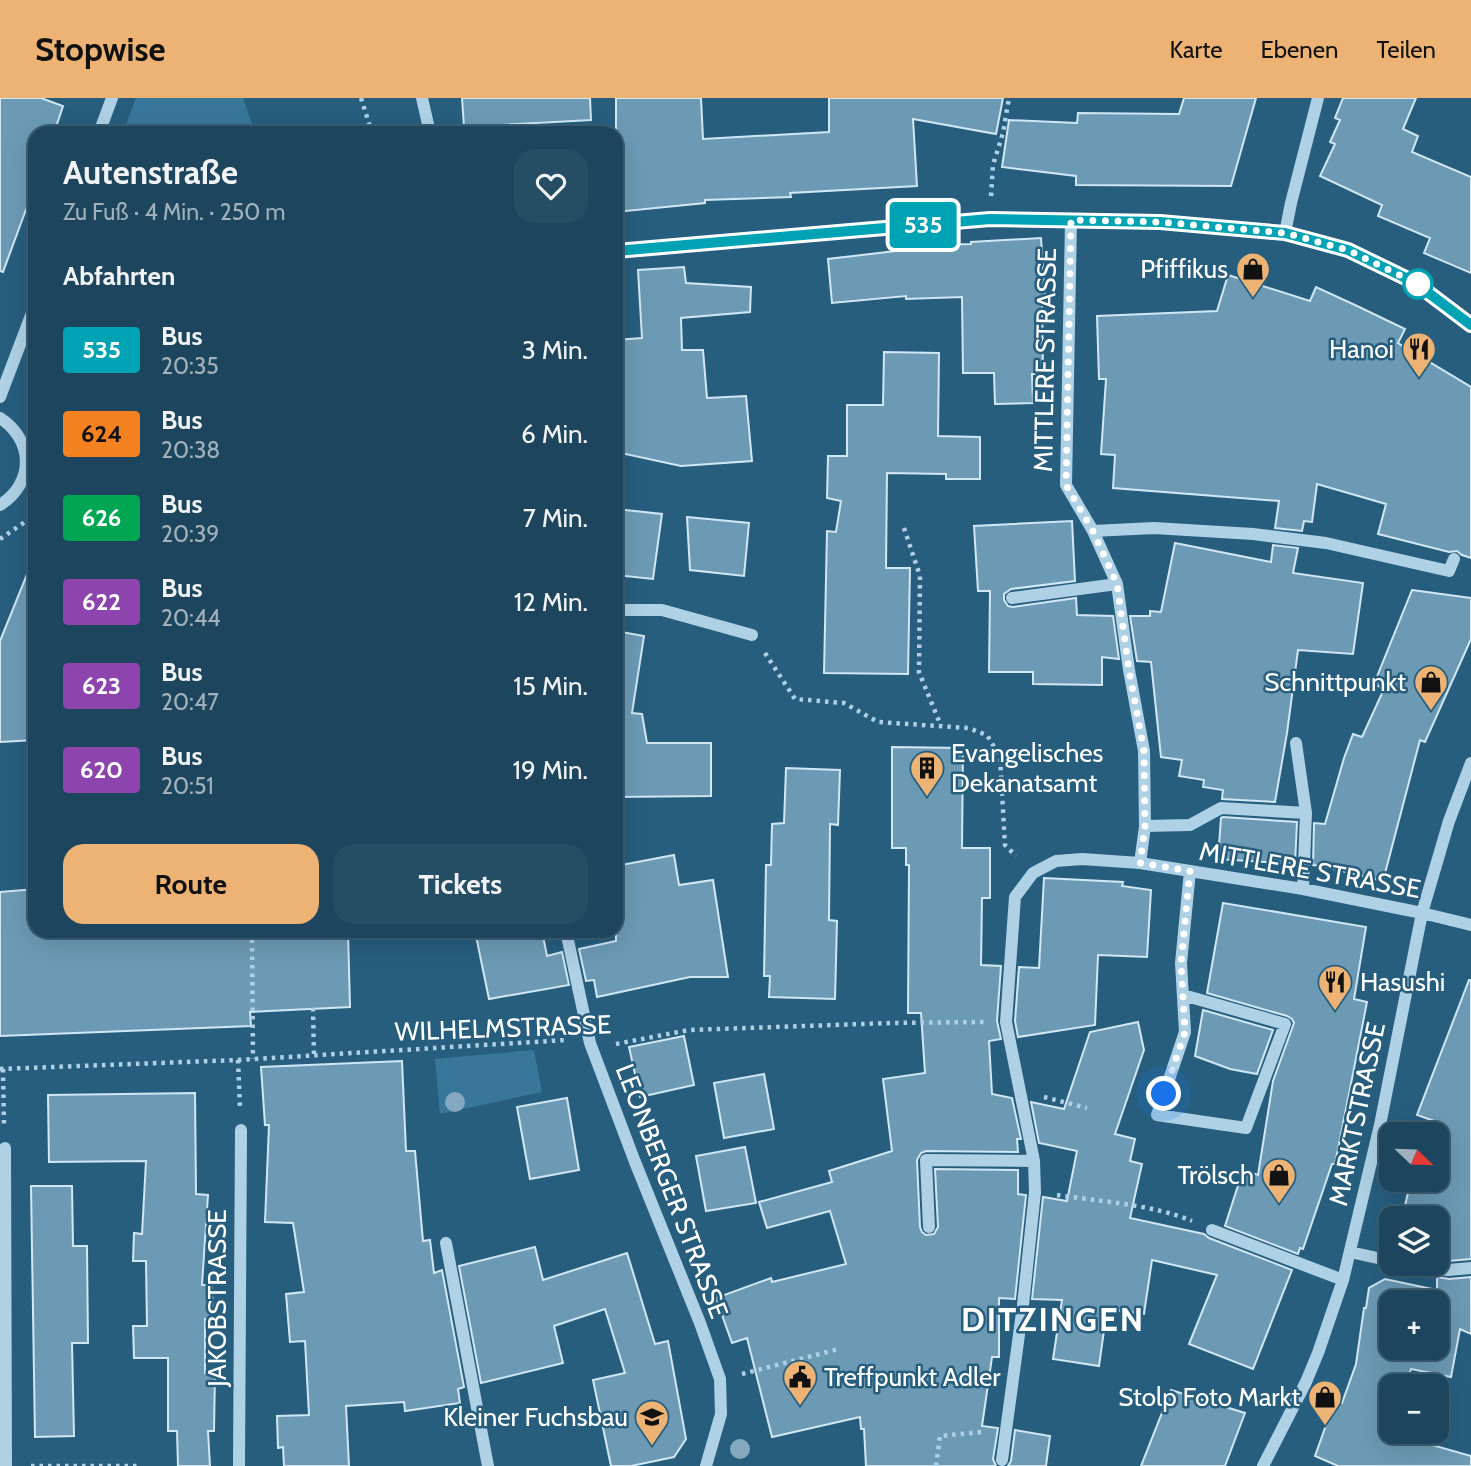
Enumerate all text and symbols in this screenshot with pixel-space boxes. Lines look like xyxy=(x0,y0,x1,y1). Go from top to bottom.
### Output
text: Stopwise xyxy=(35,29,165,69)
text: Karte xyxy=(1169,35,1222,64)
text: Ebenen xyxy=(1260,35,1338,64)
text: Teilen xyxy=(1376,35,1436,64)
button: heart xyxy=(514,149,588,223)
text: Autenstraße xyxy=(63,152,238,192)
text: Zu Fuß · 4 Min. · 250 m xyxy=(63,198,286,226)
line badge: 535 xyxy=(883,202,963,248)
text: 535 xyxy=(904,210,942,239)
street label: MITTLERE STRASSE xyxy=(1027,248,1063,472)
shop icon: Pfiffikus xyxy=(1234,250,1272,299)
place label: Pfiffikus xyxy=(1140,253,1228,285)
text: Abfahrten xyxy=(63,260,175,292)
unlabelled marker xyxy=(1403,269,1433,299)
text: Bus xyxy=(161,320,202,352)
restaurant icon: Hanoi xyxy=(1400,330,1438,379)
place label: Hanoi xyxy=(1329,333,1394,365)
text: 3 Min. xyxy=(522,334,588,366)
text: 535 xyxy=(82,335,121,364)
text: 20:35 xyxy=(161,352,219,380)
text: Bus xyxy=(161,404,202,436)
text: 6 Min. xyxy=(521,418,588,450)
text: 624 xyxy=(81,419,122,448)
text: 20:38 xyxy=(161,436,220,464)
text: Bus xyxy=(161,488,202,520)
text: 7 Min. xyxy=(523,502,588,534)
text: 626 xyxy=(82,503,121,532)
text: 20:39 xyxy=(161,520,219,548)
text: Bus xyxy=(161,572,202,604)
text: 12 Min. xyxy=(514,586,588,618)
text: 622 xyxy=(82,587,121,616)
text: 20:44 xyxy=(161,604,220,632)
text: Bus xyxy=(161,656,202,688)
shop icon: Schnittpunkt xyxy=(1412,663,1450,712)
place label: Schnittpunkt xyxy=(1264,666,1406,698)
text: 15 Min. xyxy=(513,670,588,702)
text: 623 xyxy=(82,671,121,700)
text: 20:47 xyxy=(161,688,219,716)
place label: Evangelisches Dekanatsamt xyxy=(951,737,1104,799)
text: Bus xyxy=(161,740,202,772)
building icon: Evangelisches Dekanatsamt xyxy=(908,749,946,798)
text: 19 Min. xyxy=(513,754,588,786)
text: 620 xyxy=(80,755,123,784)
text: 20:51 xyxy=(161,772,214,800)
street label: MITTLERE STRASSE xyxy=(1197,835,1423,905)
button: Route xyxy=(63,844,319,924)
button: Tickets xyxy=(333,844,588,924)
restaurant icon: Hasushi xyxy=(1316,963,1354,1012)
place label: Hasushi xyxy=(1360,966,1445,998)
street label: WILHELMSTRASSE xyxy=(394,1008,612,1048)
street label: MARKTSTRASSE xyxy=(1322,1019,1392,1209)
street label: LEONBERGER STRASSE xyxy=(609,1059,735,1323)
your location xyxy=(1146,1076,1181,1111)
north arrow xyxy=(1379,1122,1449,1192)
map controls xyxy=(1379,1122,1449,1444)
shop icon: Trölsch xyxy=(1260,1156,1298,1205)
place label: Trölsch xyxy=(1177,1159,1254,1191)
button: layers xyxy=(1379,1206,1449,1276)
street label: JAKOBSTRASSE xyxy=(201,1209,233,1388)
button: + xyxy=(1379,1290,1449,1360)
district label: DITZINGEN xyxy=(961,1299,1145,1339)
public building icon: Treffpunkt Adler xyxy=(781,1358,819,1407)
place label: Treffpunkt Adler xyxy=(824,1361,1001,1393)
button: − xyxy=(1379,1374,1449,1444)
shop icon: Stolp Foto Markt xyxy=(1306,1378,1344,1427)
place label: Stolp Foto Markt xyxy=(1118,1381,1300,1413)
school or university icon: Kleiner Fuchsbau xyxy=(633,1398,671,1447)
place label: Kleiner Fuchsbau xyxy=(443,1401,628,1433)

